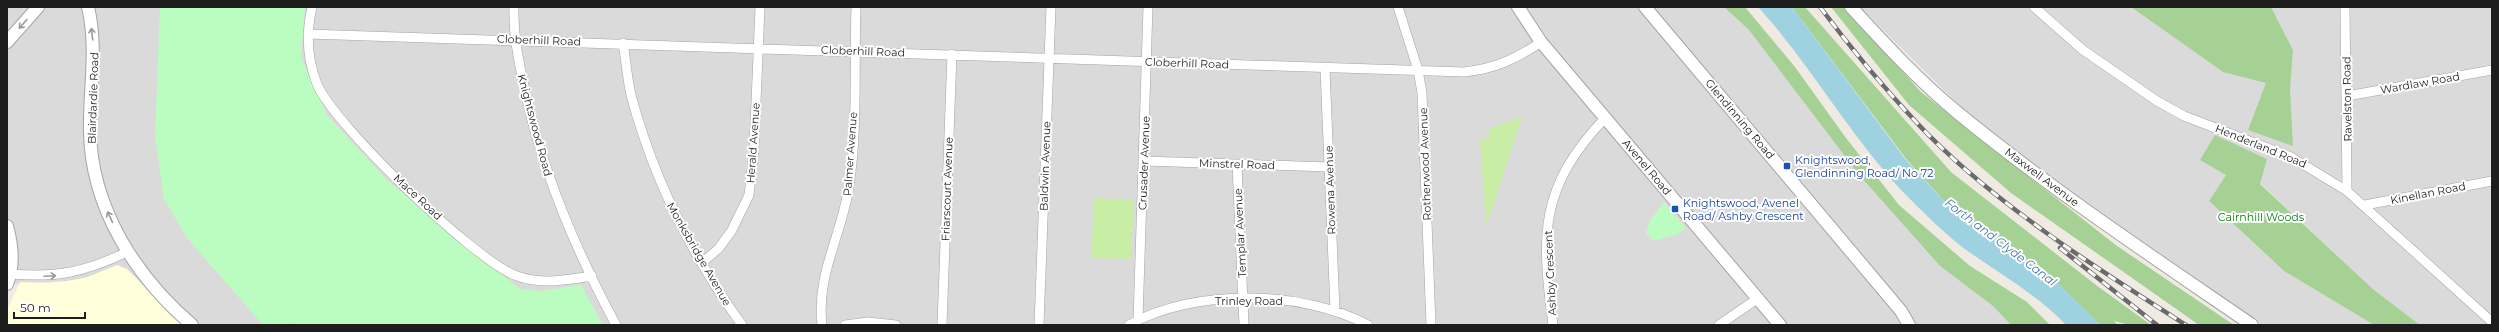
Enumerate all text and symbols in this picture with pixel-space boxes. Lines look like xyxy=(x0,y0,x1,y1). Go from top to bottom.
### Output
one-way arrow xyxy=(18,19,27,30)
one-way arrow xyxy=(89,28,96,41)
street label: Cloberhill Road xyxy=(497,32,581,48)
street label: Cloberhill Road xyxy=(821,43,905,59)
street label: Blairdardie Road xyxy=(84,52,102,144)
street label: Cloberhill Road xyxy=(1145,55,1229,71)
street label: Ravelston Road xyxy=(2339,56,2355,142)
street label: Wardlaw Road xyxy=(2379,69,2461,97)
street label: Knightswood Road xyxy=(515,72,555,178)
street label: Glendinning Road xyxy=(1702,76,1778,162)
street label: Herald Avenue xyxy=(743,102,763,184)
street label: Rotherwood Avenue xyxy=(1416,107,1434,221)
street label: Palmer Avenue xyxy=(840,111,860,197)
street label: Crusader Avenue xyxy=(1135,115,1153,210)
street label: Baldwin Avenue xyxy=(1036,121,1054,211)
street label: Henderland Road xyxy=(2213,121,2309,171)
street label: Friarscourt Avenue xyxy=(938,136,956,241)
street label: Avenel Road xyxy=(1620,136,1674,198)
street label: Rowena Avenue xyxy=(1321,145,1339,235)
street label: Maxwell Avenue xyxy=(2002,145,2082,210)
place label: Knightswood, Glendinning Road/ No 72 xyxy=(1795,153,1933,180)
street label: Minstrel Road xyxy=(1199,156,1275,172)
marker: Knightswood, Glendinning Road/ No 72 xyxy=(1782,161,1792,171)
street label: Mace Road xyxy=(391,171,445,223)
street label: Kinellan Road xyxy=(2389,179,2467,207)
street label: Templar Avenue xyxy=(1231,187,1249,278)
water label: Forth and Clyde Canal xyxy=(1942,195,2061,289)
place label: Knightswood, Avenel Road/ Ashby Crescent xyxy=(1683,196,1804,223)
street label: Monksbridge Avenue xyxy=(664,200,735,309)
marker: Knightswood, Avenel Road/ Ashby Crescent xyxy=(1670,204,1680,214)
park label: Cairnhill Woods xyxy=(2218,210,2305,224)
one-way arrow xyxy=(106,211,113,223)
street label: Ashby Crescent xyxy=(1541,229,1559,316)
one-way arrow xyxy=(43,272,56,280)
scale bar xyxy=(14,294,85,320)
street label: Trinley Road xyxy=(1215,294,1283,308)
text: 50 m xyxy=(20,300,51,315)

